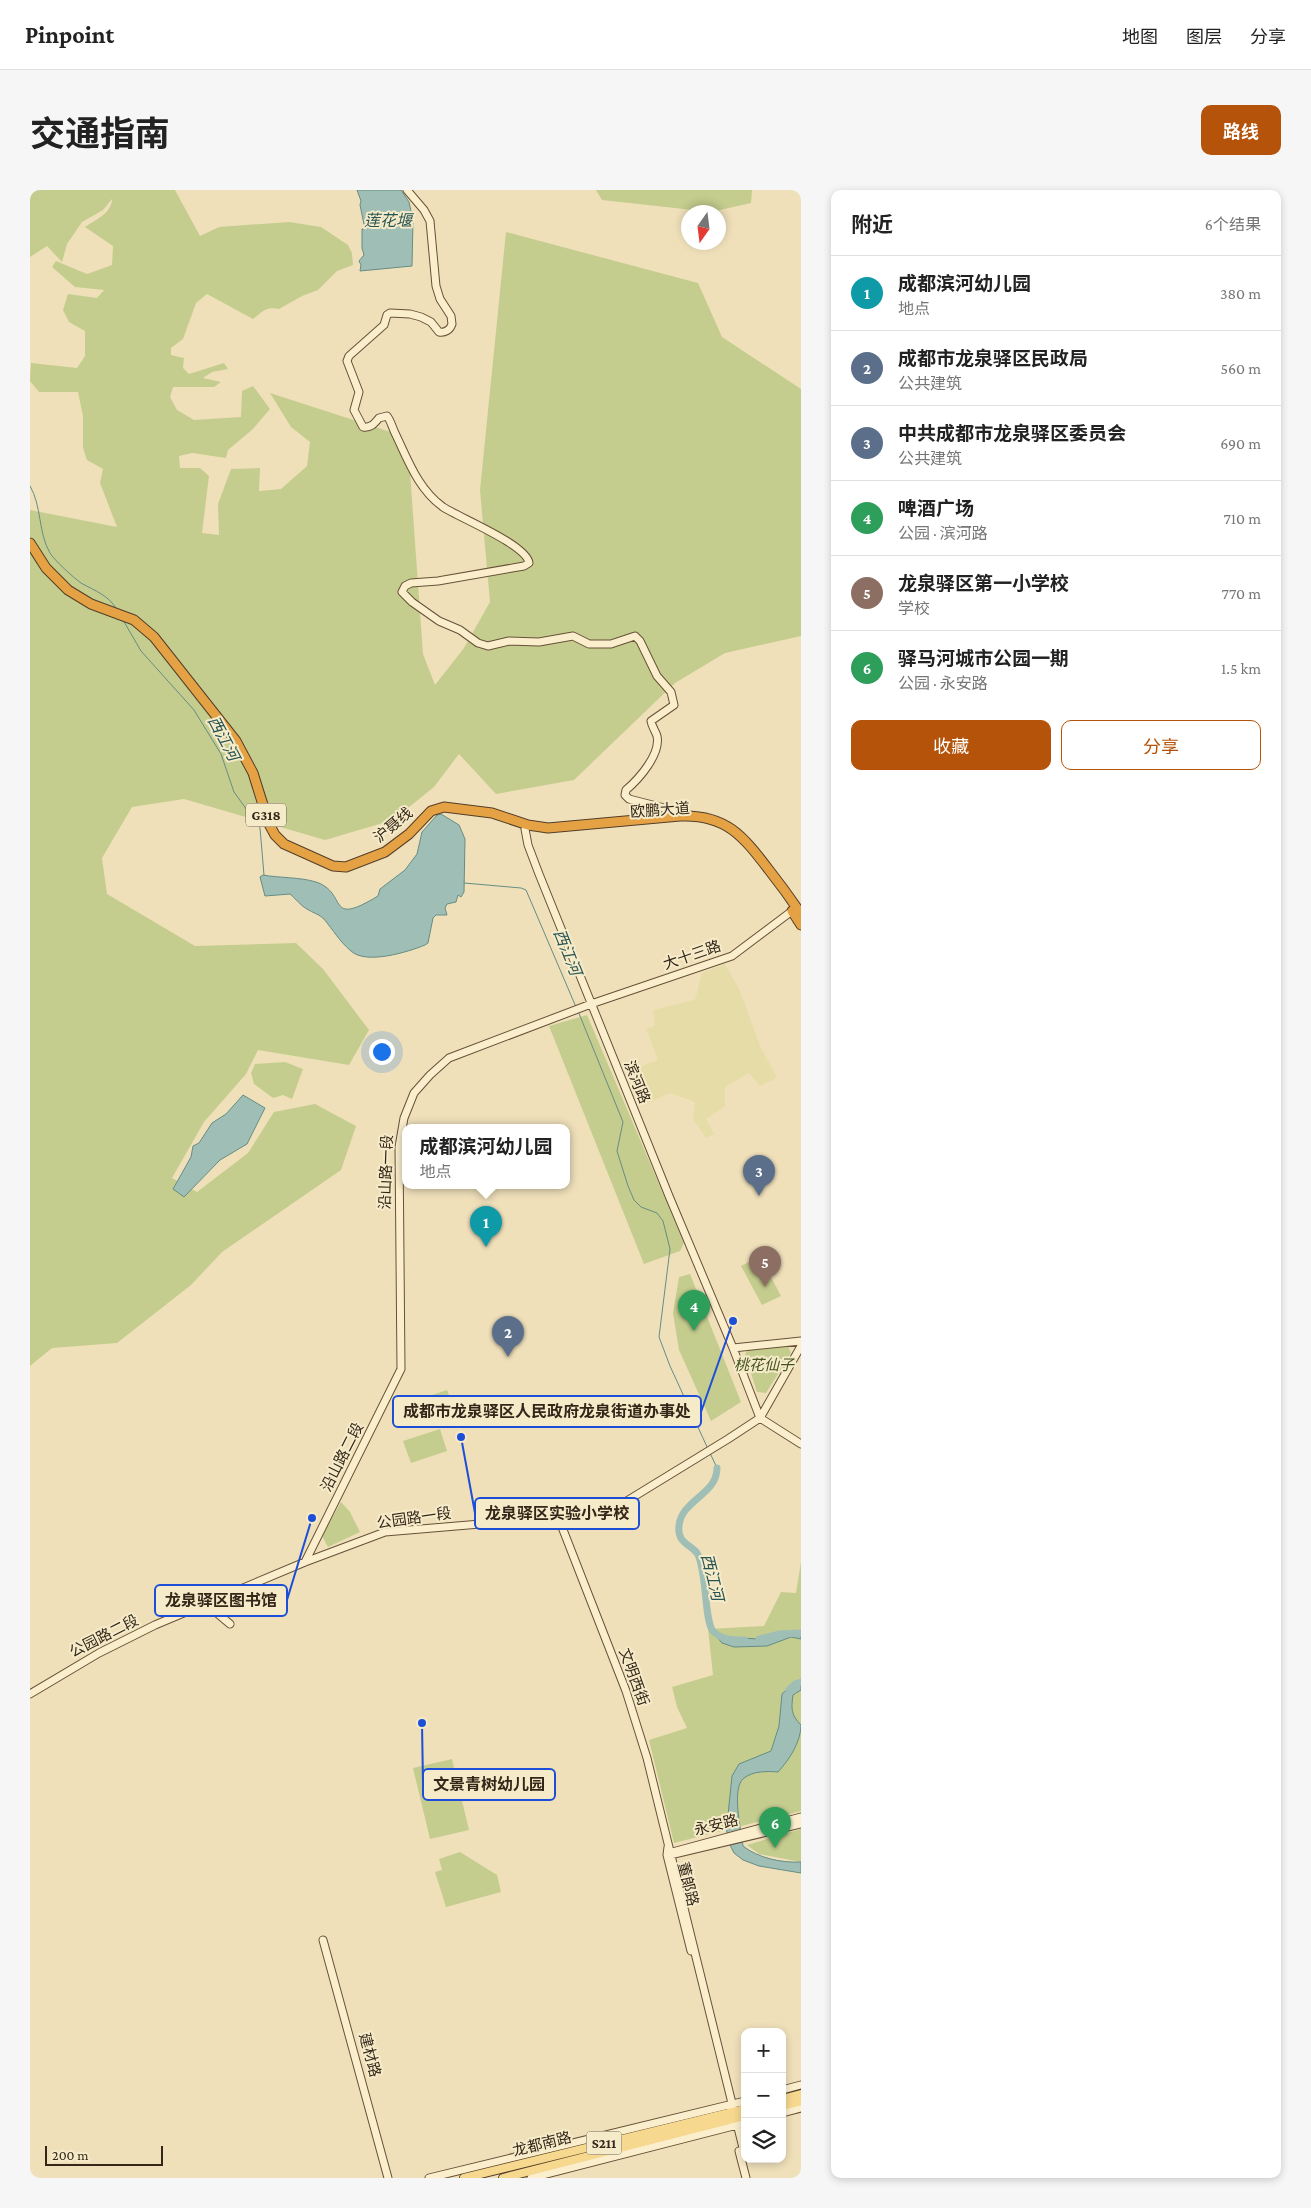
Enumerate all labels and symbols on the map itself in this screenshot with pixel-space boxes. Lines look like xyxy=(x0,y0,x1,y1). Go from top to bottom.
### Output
north arrow xyxy=(681,205,726,250)
water label: 莲花堰 xyxy=(364,212,415,229)
water label: 西江河 xyxy=(205,713,244,766)
street label: 欧鹏大道 xyxy=(630,800,690,820)
road number: G318 xyxy=(246,804,286,826)
street label: 沪聂线 xyxy=(371,804,415,846)
water label: 西江河 xyxy=(551,927,586,980)
street label: 大十三路 xyxy=(661,938,723,972)
your location xyxy=(369,1039,395,1065)
street label: 滨河路 xyxy=(621,1058,653,1106)
street label: 沿山路一段 xyxy=(377,1134,395,1210)
pin: 3 xyxy=(743,1155,775,1196)
pin: 1 xyxy=(470,1206,502,1247)
pin: 5 xyxy=(749,1246,781,1287)
pin: 4 xyxy=(678,1290,710,1331)
pin: 2 xyxy=(492,1316,524,1357)
park label: 桃花仙子 xyxy=(734,1357,795,1373)
callout: 成都市龙泉驿区人民政府龙泉街道办事处 xyxy=(393,1396,701,1427)
text: 成都市龙泉驿区人民政府龙泉街道办事处 xyxy=(403,1402,691,1420)
street label: 沿山路二段 xyxy=(318,1420,366,1494)
callout: 龙泉驿区实验小学校 xyxy=(475,1498,639,1529)
text: 龙泉驿区实验小学校 xyxy=(485,1504,630,1522)
street label: 公园路一段 xyxy=(376,1505,452,1531)
water label: 西江河 xyxy=(698,1552,727,1605)
callout: 龙泉驿区图书馆 xyxy=(155,1585,287,1616)
text: 龙泉驿区图书馆 xyxy=(165,1591,277,1609)
street label: 公园路二段 xyxy=(67,1612,141,1660)
street label: 文明西街 xyxy=(616,1646,652,1708)
callout: 文景青树幼儿园 xyxy=(423,1769,555,1800)
text: 文景青树幼儿园 xyxy=(433,1775,545,1793)
pin: 6 xyxy=(759,1807,791,1848)
street label: 永安路 xyxy=(692,1812,740,1838)
street label: 董郞路 xyxy=(675,1860,701,1908)
street label: 建材路 xyxy=(356,2031,385,2079)
street label: 龙都南路 xyxy=(511,2128,573,2159)
road number: S211 xyxy=(586,2132,622,2155)
scale bar xyxy=(45,2143,162,2166)

